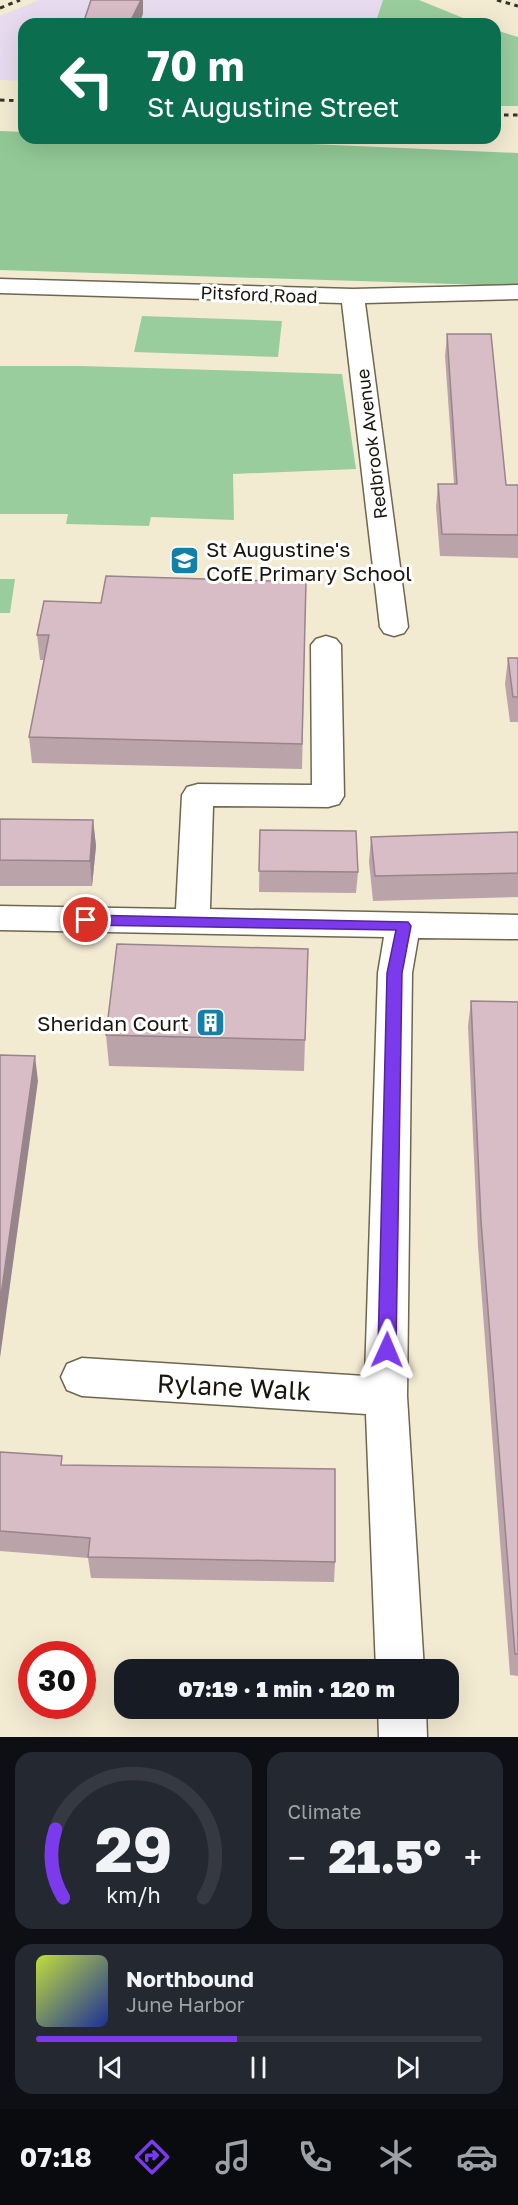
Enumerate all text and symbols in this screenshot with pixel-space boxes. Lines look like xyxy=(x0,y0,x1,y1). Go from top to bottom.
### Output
text: 70 m xyxy=(147,40,244,90)
icon: left xyxy=(48,42,126,120)
text: St Augustine Street xyxy=(147,91,399,123)
street label: Pitsford Road xyxy=(200,281,318,307)
street label: Redbrook Avenue xyxy=(351,368,391,520)
place label: St Augustine's CofE Primary School xyxy=(206,536,412,586)
school or university icon: St Augustine's CofE Primary School xyxy=(169,545,201,577)
pin xyxy=(60,894,111,945)
icon: arrive xyxy=(69,903,102,936)
building icon: Sheridan Court xyxy=(194,1007,226,1039)
place label: Sheridan Court xyxy=(37,1010,189,1036)
position arrow xyxy=(355,1318,419,1382)
street label: Rylane Walk xyxy=(156,1367,312,1407)
speed limit sign: 30 xyxy=(18,1641,96,1719)
text: 07:19 · 1 min · 120 m xyxy=(178,1675,395,1702)
text: Climate xyxy=(288,1799,361,1823)
text: 29 xyxy=(94,1811,172,1886)
text: 21.5° xyxy=(329,1829,441,1883)
text: − xyxy=(288,1838,306,1877)
text: + xyxy=(464,1838,482,1877)
text: km/h xyxy=(106,1882,161,1908)
text: Northbound xyxy=(126,1965,254,1992)
text: June Harbor xyxy=(126,1992,245,2016)
icon: previous xyxy=(94,2051,127,2084)
icon: pause xyxy=(242,2051,275,2084)
icon: next xyxy=(391,2051,424,2084)
icon: directions xyxy=(131,2136,173,2178)
icon: music xyxy=(212,2136,254,2178)
icon: phone xyxy=(294,2136,336,2178)
icon: climate xyxy=(375,2136,417,2178)
icon: car xyxy=(456,2136,498,2178)
text: 07:18 xyxy=(20,2141,92,2173)

